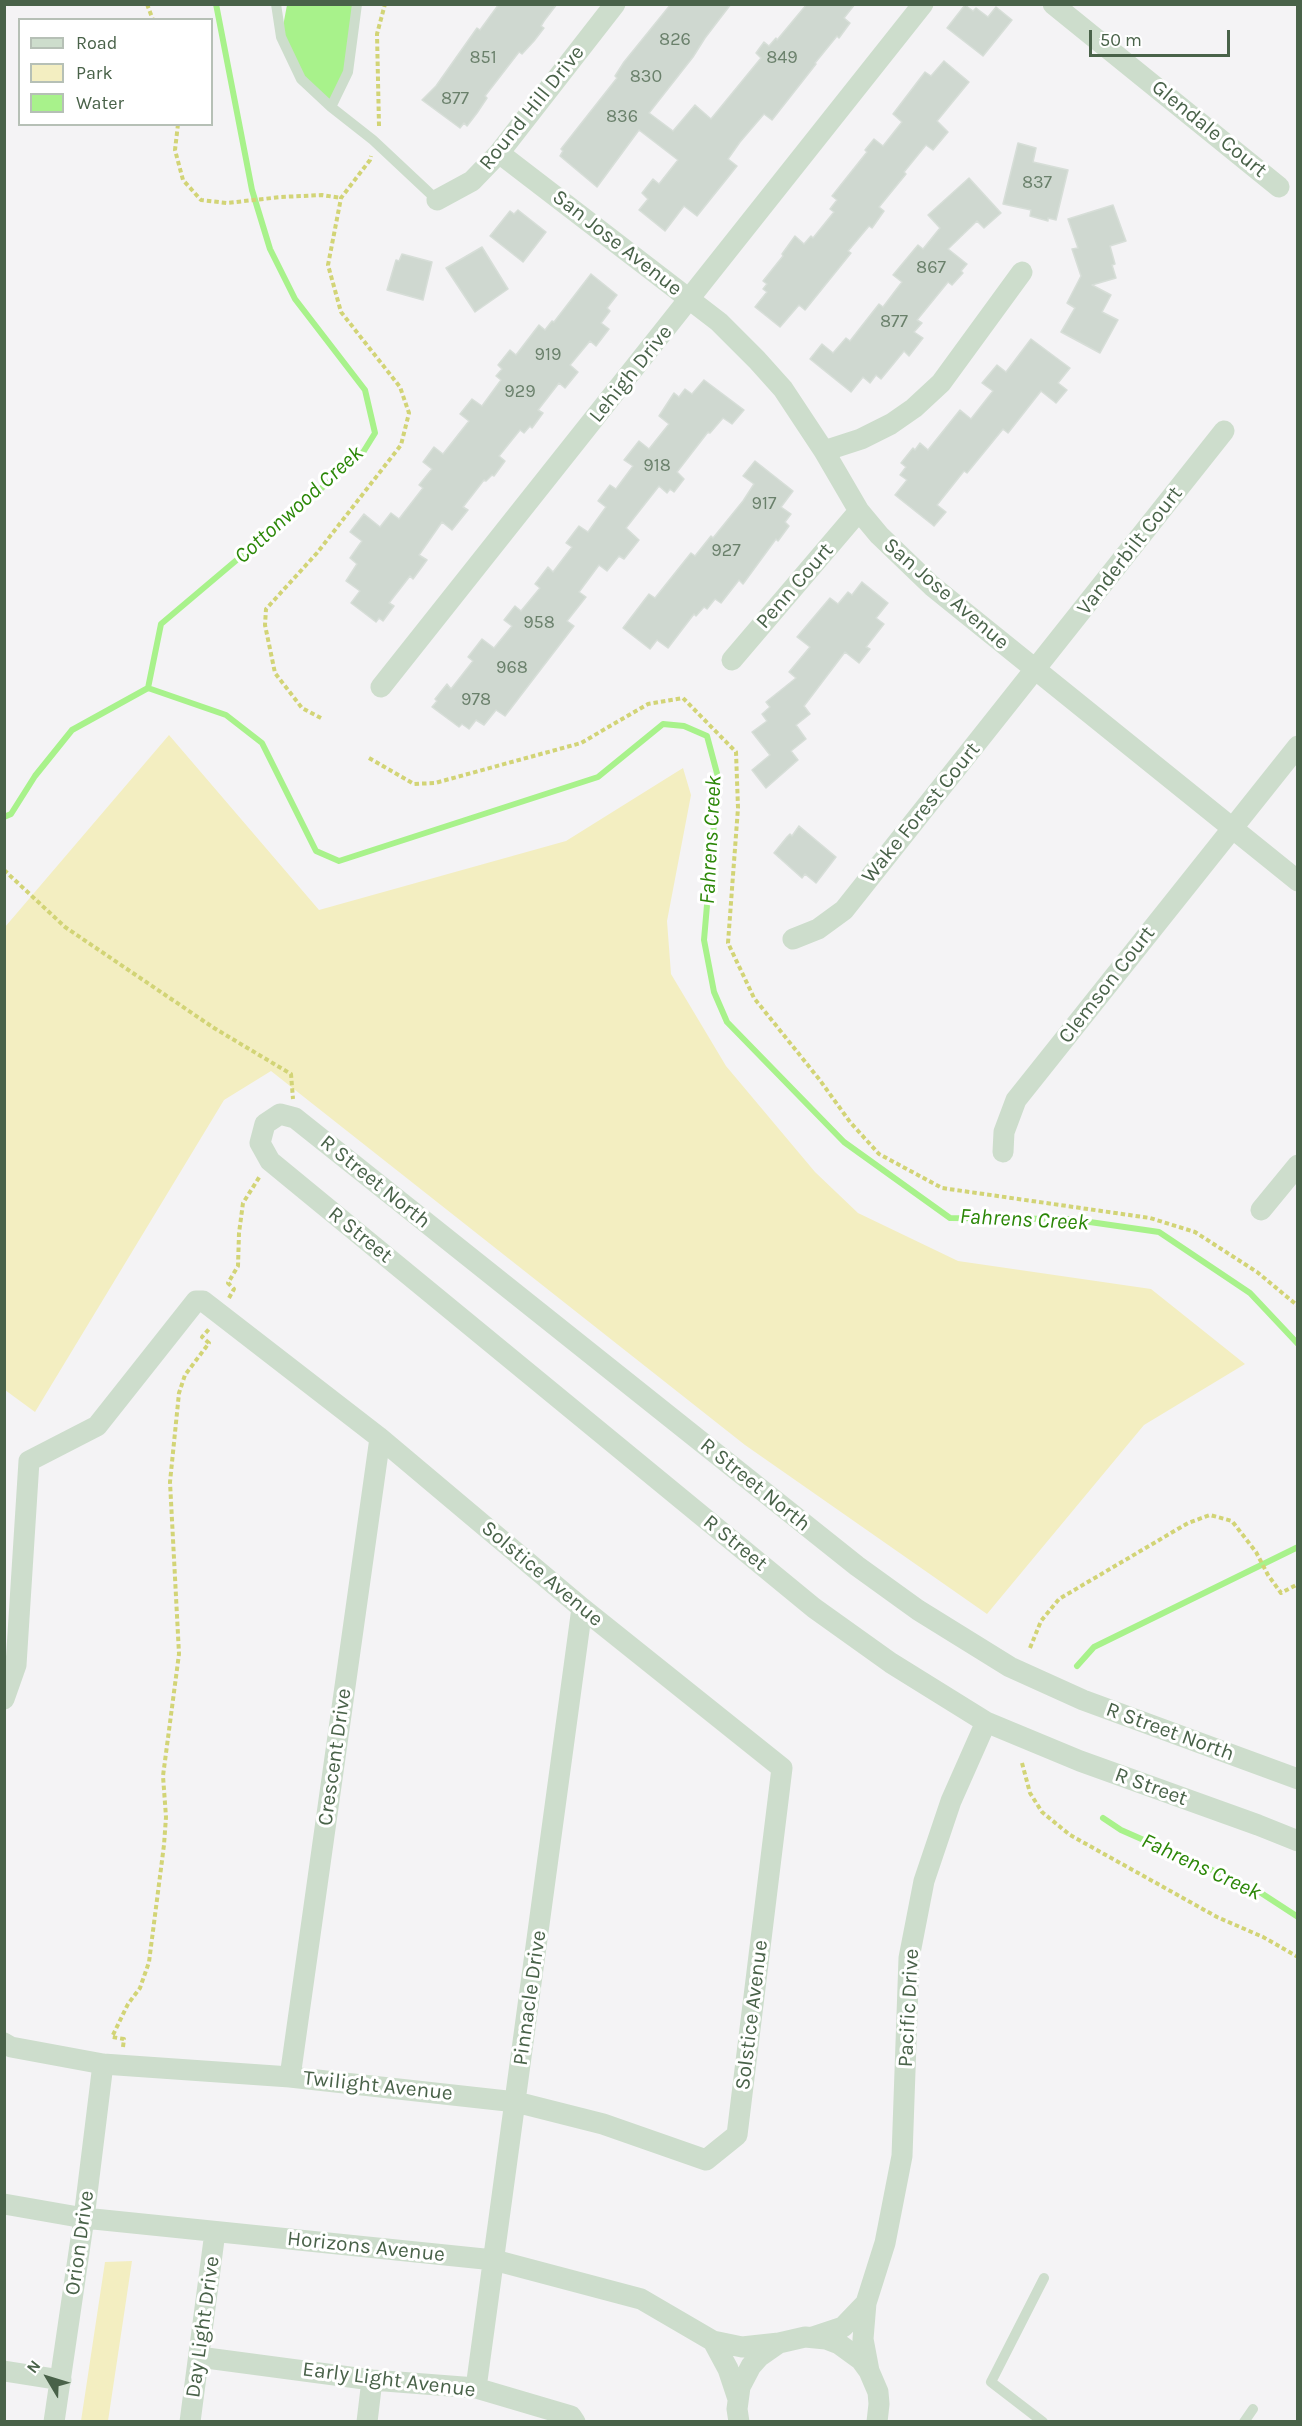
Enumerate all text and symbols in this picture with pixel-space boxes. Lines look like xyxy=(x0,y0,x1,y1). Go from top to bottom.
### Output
legend xyxy=(18,18,213,126)
scale bar xyxy=(1092,18,1233,56)
house number: 826 xyxy=(659,29,691,51)
text: 50 m xyxy=(1100,29,1142,51)
text: Road xyxy=(76,32,117,54)
street label: Round Hill Drive xyxy=(474,41,590,175)
house number: 851 xyxy=(469,47,497,69)
house number: 849 xyxy=(766,47,798,69)
text: Park xyxy=(76,62,113,84)
house number: 830 xyxy=(630,66,662,88)
street label: Glendale Court xyxy=(1146,75,1272,183)
house number: 877 xyxy=(441,88,469,110)
text: Water xyxy=(76,92,124,114)
house number: 836 xyxy=(606,106,638,128)
house number: 837 xyxy=(1022,172,1052,194)
street label: San Jose Avenue xyxy=(547,185,687,301)
house number: 867 xyxy=(916,257,946,279)
house number: 877 xyxy=(880,311,908,333)
street label: Lehigh Drive xyxy=(584,320,678,428)
house number: 919 xyxy=(535,344,561,366)
house number: 929 xyxy=(504,381,536,403)
water label: Cottonwood Creek xyxy=(229,440,369,570)
house number: 918 xyxy=(643,455,671,477)
street label: Vanderbilt Court xyxy=(1072,482,1188,620)
house number: 917 xyxy=(752,493,776,515)
street label: San Jose Avenue xyxy=(878,533,1014,655)
street label: Penn Court xyxy=(751,538,839,634)
house number: 927 xyxy=(711,540,741,562)
house number: 958 xyxy=(523,612,555,634)
house number: 968 xyxy=(496,657,528,679)
house number: 978 xyxy=(461,689,491,711)
street label: Wake Forest Court xyxy=(856,737,986,889)
water label: Fahrens Creek xyxy=(694,775,728,905)
street label: Clemson Court xyxy=(1053,921,1161,1049)
street label: R Street North xyxy=(315,1130,435,1234)
street label: R Street xyxy=(323,1201,397,1269)
water label: Fahrens Creek xyxy=(959,1203,1089,1237)
street label: R Street North xyxy=(695,1433,815,1537)
street label: R Street xyxy=(698,1509,772,1577)
street label: Solstice Avenue xyxy=(476,1516,608,1632)
street label: Crescent Drive xyxy=(313,1687,357,1827)
street label: R Street North xyxy=(1103,1697,1237,1767)
street label: R Street xyxy=(1111,1762,1191,1812)
water label: Fahrens Creek xyxy=(1137,1828,1265,1906)
street label: Pinnacle Drive xyxy=(508,1929,552,2067)
street label: Solstice Avenue xyxy=(730,1939,774,2091)
street label: Pacific Drive xyxy=(893,1948,925,2068)
street label: Twilight Avenue xyxy=(302,2066,454,2106)
street label: Orion Drive xyxy=(60,2189,100,2297)
street label: Horizons Avenue xyxy=(286,2226,446,2268)
street label: Day Light Drive xyxy=(181,2255,225,2399)
north arrow xyxy=(18,2348,78,2408)
text: N xyxy=(22,2356,44,2377)
street label: Early Light Avenue xyxy=(301,2357,477,2403)

